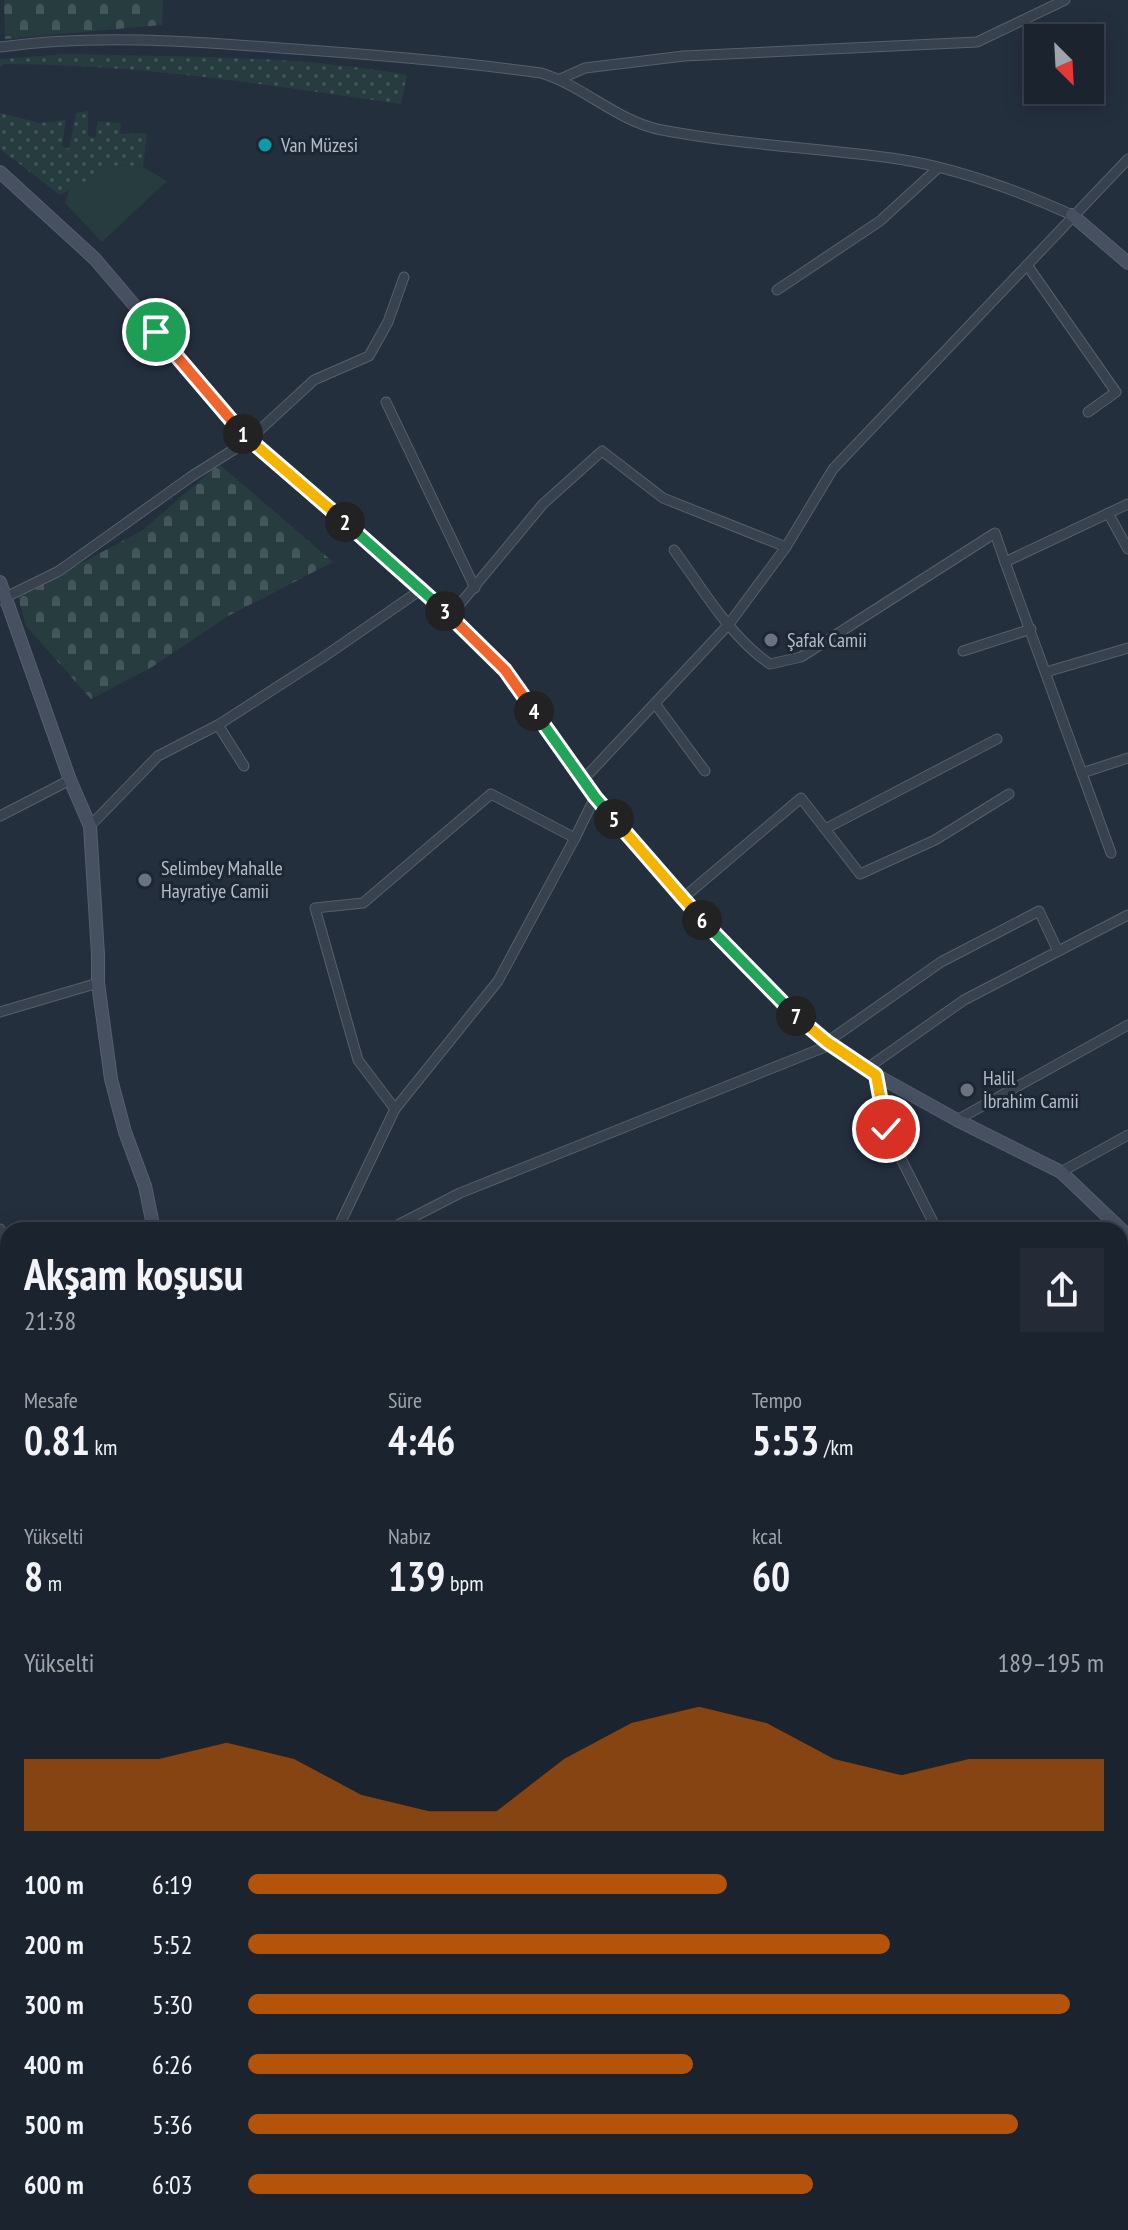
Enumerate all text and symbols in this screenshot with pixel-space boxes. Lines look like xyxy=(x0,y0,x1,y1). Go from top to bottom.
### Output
north arrow xyxy=(1024,24,1104,104)
map controls xyxy=(1024,24,1104,104)
place label: Van Müzesi xyxy=(280,132,358,158)
marker: Van Müzesi xyxy=(256,136,274,154)
pin xyxy=(122,298,190,366)
icon: arrive xyxy=(134,310,178,354)
pin: 1 xyxy=(223,414,263,454)
text: 1 xyxy=(238,420,248,448)
pin: 2 xyxy=(325,502,365,542)
text: 2 xyxy=(340,508,350,536)
pin: 3 xyxy=(425,591,465,631)
text: 3 xyxy=(440,597,450,625)
place label: Şafak Camii xyxy=(787,627,867,653)
marker: Şafak Camii xyxy=(762,631,780,649)
pin: 4 xyxy=(514,691,554,731)
text: 4 xyxy=(529,697,539,725)
pin: 5 xyxy=(594,799,634,839)
text: 5 xyxy=(609,805,619,833)
place label: Selimbey Mahalle Hayratiye Camii xyxy=(161,855,283,904)
marker: Selimbey Mahalle Hayratiye Camii xyxy=(136,871,154,889)
pin: 6 xyxy=(682,900,722,940)
text: 6 xyxy=(697,906,707,934)
pin: 7 xyxy=(776,996,816,1036)
text: 7 xyxy=(791,1002,801,1030)
place label: Halil İbrahim Camii xyxy=(983,1065,1079,1114)
marker: Halil İbrahim Camii xyxy=(958,1081,976,1099)
pin xyxy=(852,1095,920,1163)
icon: check xyxy=(864,1107,908,1151)
text: Akşam koşusu xyxy=(24,1245,243,1302)
button: share xyxy=(1020,1248,1104,1332)
text: 21:38 xyxy=(24,1304,76,1337)
text: Mesafe xyxy=(24,1386,78,1414)
text: Süre xyxy=(388,1386,422,1414)
text: Tempo xyxy=(752,1386,802,1414)
text: 0.81 xyxy=(24,1414,90,1466)
text: 4:46 xyxy=(388,1414,455,1466)
text: 5:53 xyxy=(752,1414,819,1466)
text: km xyxy=(90,1433,117,1461)
text: /km xyxy=(819,1433,853,1461)
text: Yükselti xyxy=(24,1522,84,1550)
text: Nabız xyxy=(388,1522,431,1550)
text: kcal xyxy=(752,1522,782,1550)
text: 8 xyxy=(24,1550,43,1602)
text: 139 xyxy=(388,1550,445,1602)
text: 60 xyxy=(752,1550,790,1602)
text: m xyxy=(43,1569,62,1597)
text: bpm xyxy=(445,1569,483,1597)
text: Yükselti xyxy=(24,1646,94,1679)
text: 189–195 m xyxy=(998,1646,1104,1679)
text: 100 m xyxy=(24,1868,84,1901)
text: 6:19 xyxy=(152,1868,192,1901)
text: 200 m xyxy=(24,1928,84,1961)
text: 5:52 xyxy=(152,1928,192,1961)
text: 300 m xyxy=(24,1988,84,2021)
text: 5:30 xyxy=(152,1988,192,2021)
text: 400 m xyxy=(24,2048,84,2081)
text: 6:26 xyxy=(152,2048,192,2081)
text: 500 m xyxy=(24,2108,84,2141)
text: 5:36 xyxy=(152,2108,192,2141)
text: 600 m xyxy=(24,2168,84,2201)
text: 6:03 xyxy=(152,2168,192,2201)

